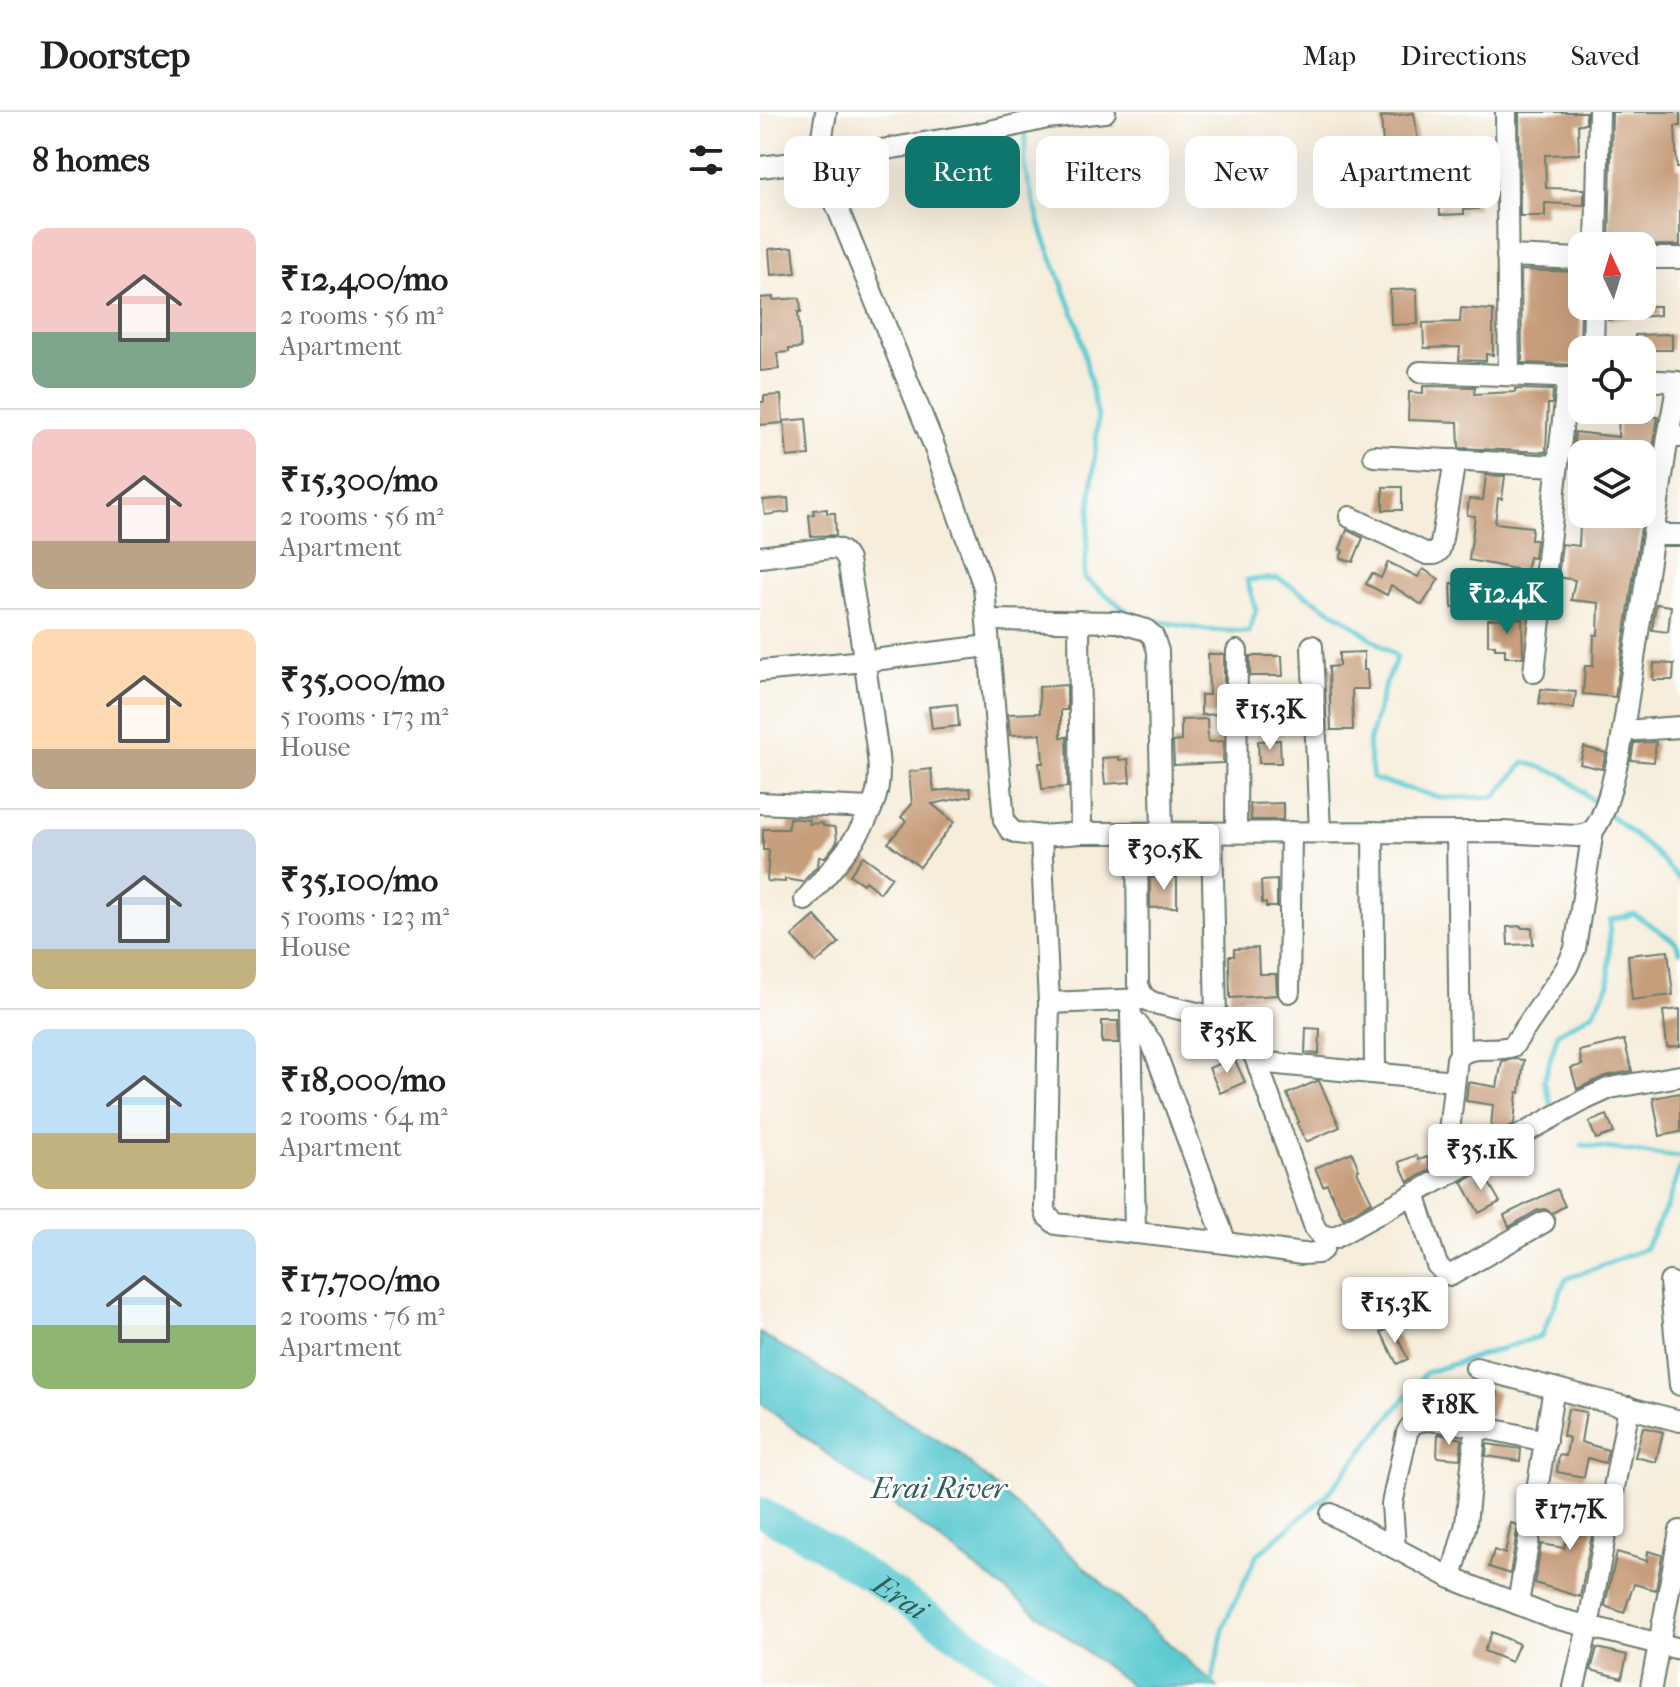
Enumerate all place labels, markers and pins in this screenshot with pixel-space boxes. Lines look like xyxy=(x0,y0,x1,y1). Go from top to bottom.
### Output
pin: ₹12.4K xyxy=(1442,568,1572,636)
pin: ₹15.3K xyxy=(1205,684,1335,752)
pin: ₹30.5K xyxy=(1099,824,1229,892)
pin: ₹35K xyxy=(1180,1007,1274,1075)
pin: ₹35.1K xyxy=(1416,1124,1546,1192)
pin: ₹15.3K xyxy=(1330,1277,1460,1345)
pin: ₹18K xyxy=(1402,1379,1496,1447)
pin: ₹17.7K xyxy=(1505,1484,1635,1552)

